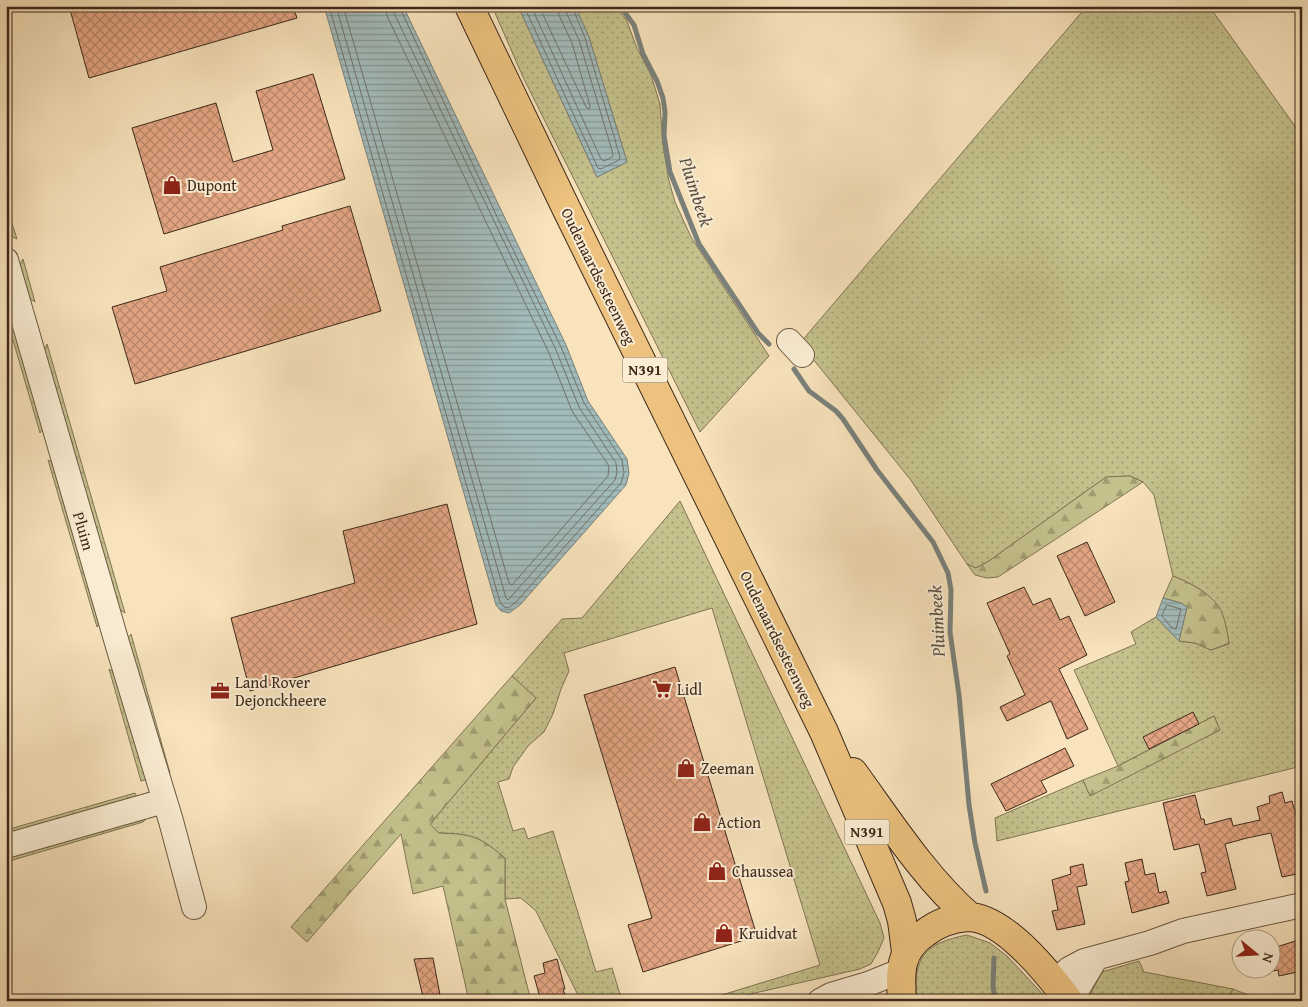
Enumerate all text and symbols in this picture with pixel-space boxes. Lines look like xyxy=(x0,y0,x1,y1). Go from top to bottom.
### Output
water label: Pluimbeek xyxy=(672,153,721,231)
place label: Dupont xyxy=(187,173,237,197)
shop icon: Dupont xyxy=(161,174,183,196)
street label: Oudenaardsesteenweg xyxy=(555,203,643,349)
road number: N391 xyxy=(622,358,668,382)
street label: Pluim xyxy=(67,509,101,553)
street label: Oudenaardsesteenweg xyxy=(734,566,822,712)
water label: Pluimbeek xyxy=(921,584,952,658)
place label: Land Rover Dejonckheere xyxy=(235,670,327,712)
place label: Lidl xyxy=(677,677,703,701)
supermarket icon: Lidl xyxy=(651,678,673,700)
office icon: Land Rover Dejonckheere xyxy=(209,680,231,702)
place label: Zeeman xyxy=(701,756,754,780)
shop icon: Zeeman xyxy=(675,757,697,779)
place label: Action xyxy=(717,810,761,834)
shop icon: Action xyxy=(691,811,713,833)
road number: N391 xyxy=(844,820,890,844)
place label: Chaussea xyxy=(732,859,794,883)
shop icon: Chaussea xyxy=(706,860,728,882)
place label: Kruidvat xyxy=(739,921,798,945)
shop icon: Kruidvat xyxy=(713,922,735,944)
north arrow xyxy=(1230,930,1280,980)
text: N xyxy=(1257,950,1279,966)

